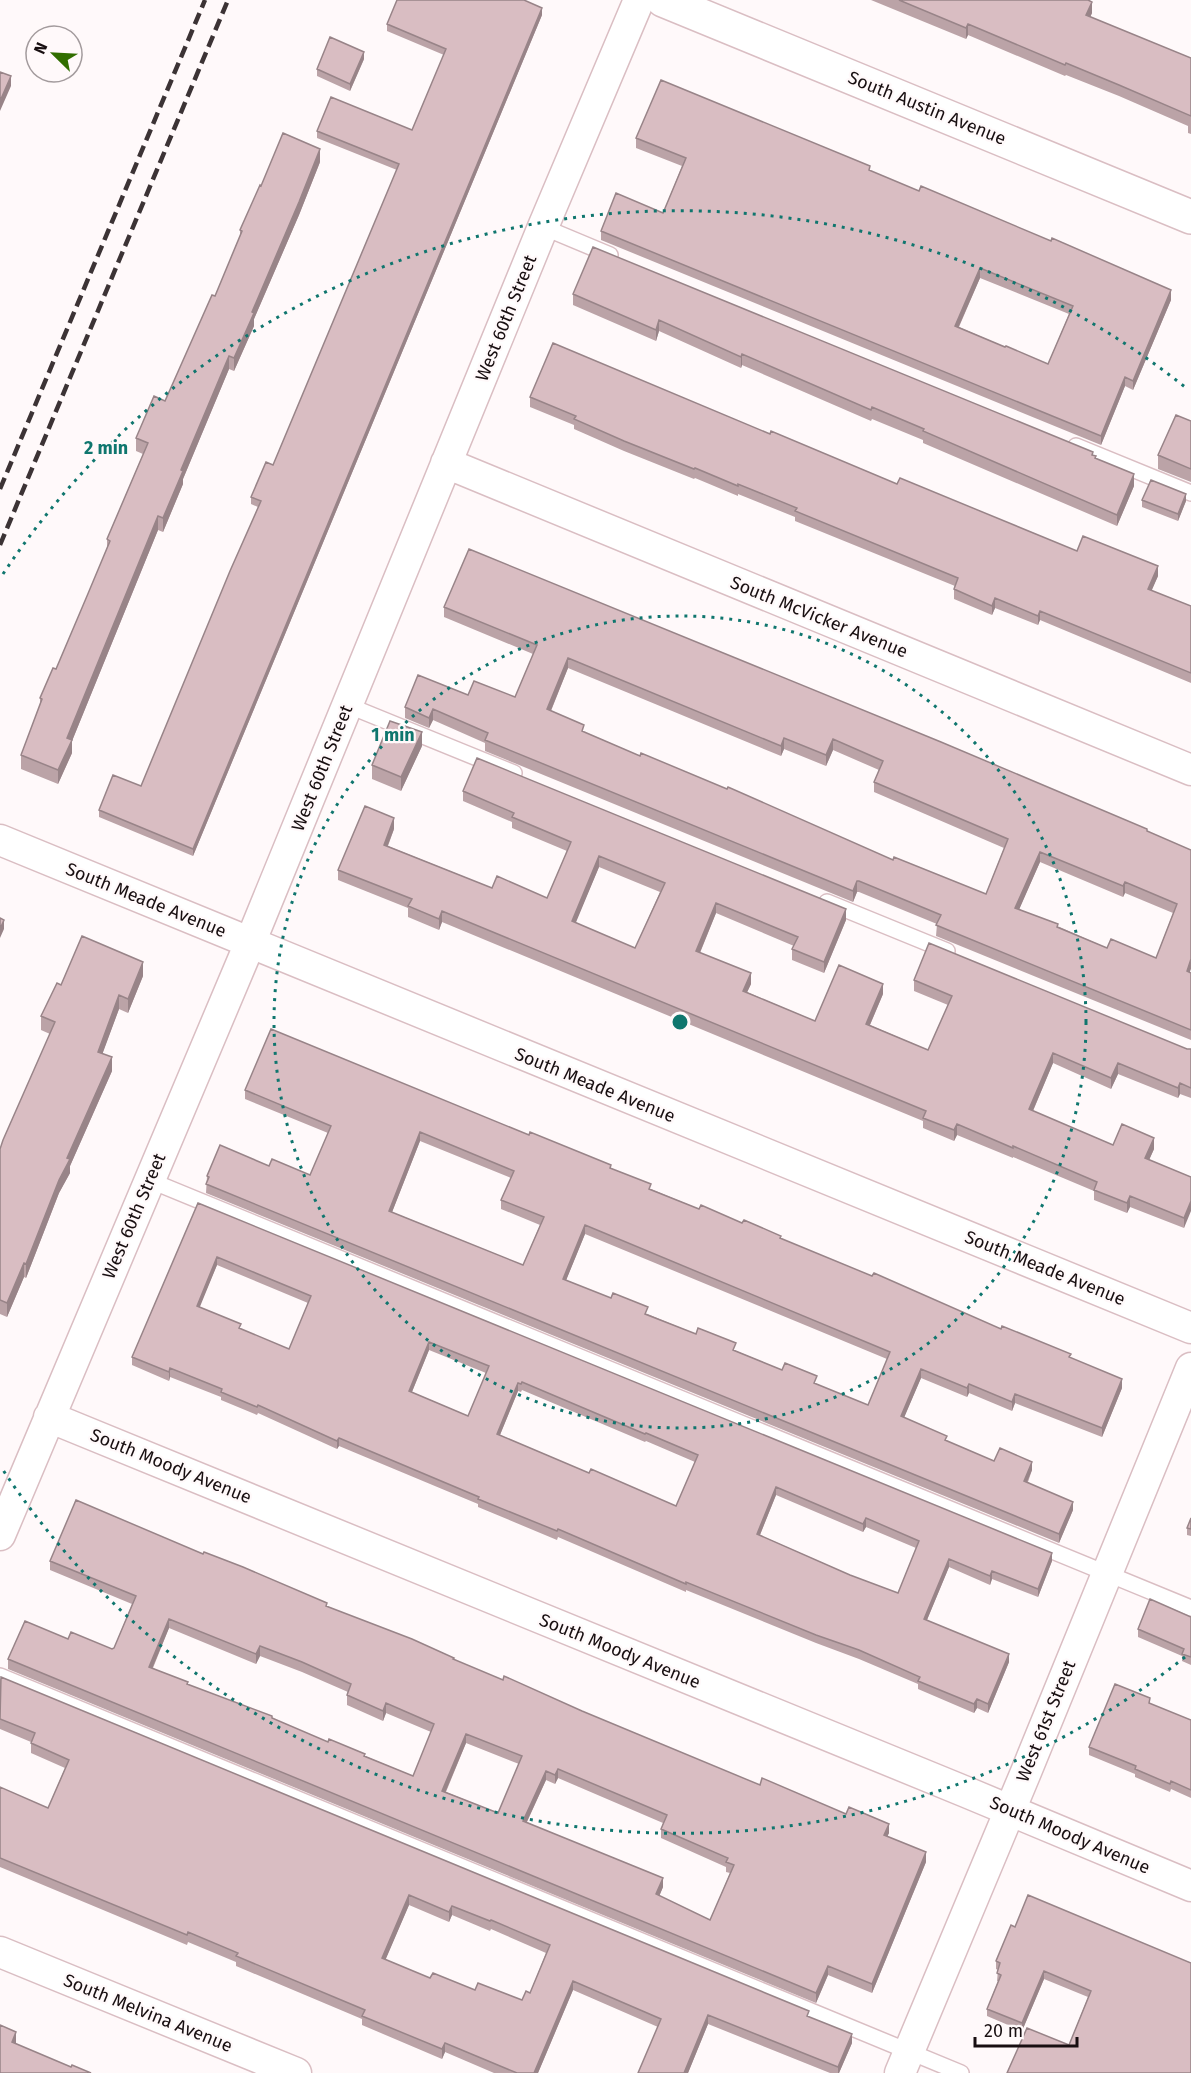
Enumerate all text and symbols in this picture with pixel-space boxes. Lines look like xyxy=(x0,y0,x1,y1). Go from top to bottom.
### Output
north arrow xyxy=(24,24,84,84)
text: N xyxy=(30,39,52,57)
street label: South Austin Avenue xyxy=(845,66,1009,150)
street label: West 60th Street xyxy=(471,251,542,384)
text: 2 min xyxy=(84,437,128,459)
street label: South McVicker Avenue xyxy=(727,571,911,663)
street label: West 60th Street xyxy=(287,701,358,834)
text: 1 min xyxy=(371,724,415,746)
street label: South Meade Avenue xyxy=(63,858,229,942)
centre of rings xyxy=(670,1012,690,1032)
street label: South Meade Avenue xyxy=(512,1043,678,1127)
street label: West 60th Street xyxy=(98,1149,171,1282)
street label: South Meade Avenue xyxy=(962,1226,1128,1310)
street label: South Moody Avenue xyxy=(87,1424,255,1508)
street label: South Moody Avenue xyxy=(536,1609,704,1693)
street label: West 61st Street xyxy=(1012,1657,1081,1785)
street label: South Moody Avenue xyxy=(987,1791,1153,1879)
street label: South Melvina Avenue xyxy=(60,1969,236,2057)
scale bar xyxy=(975,2010,1077,2048)
text: 20 m xyxy=(984,2020,1023,2042)

